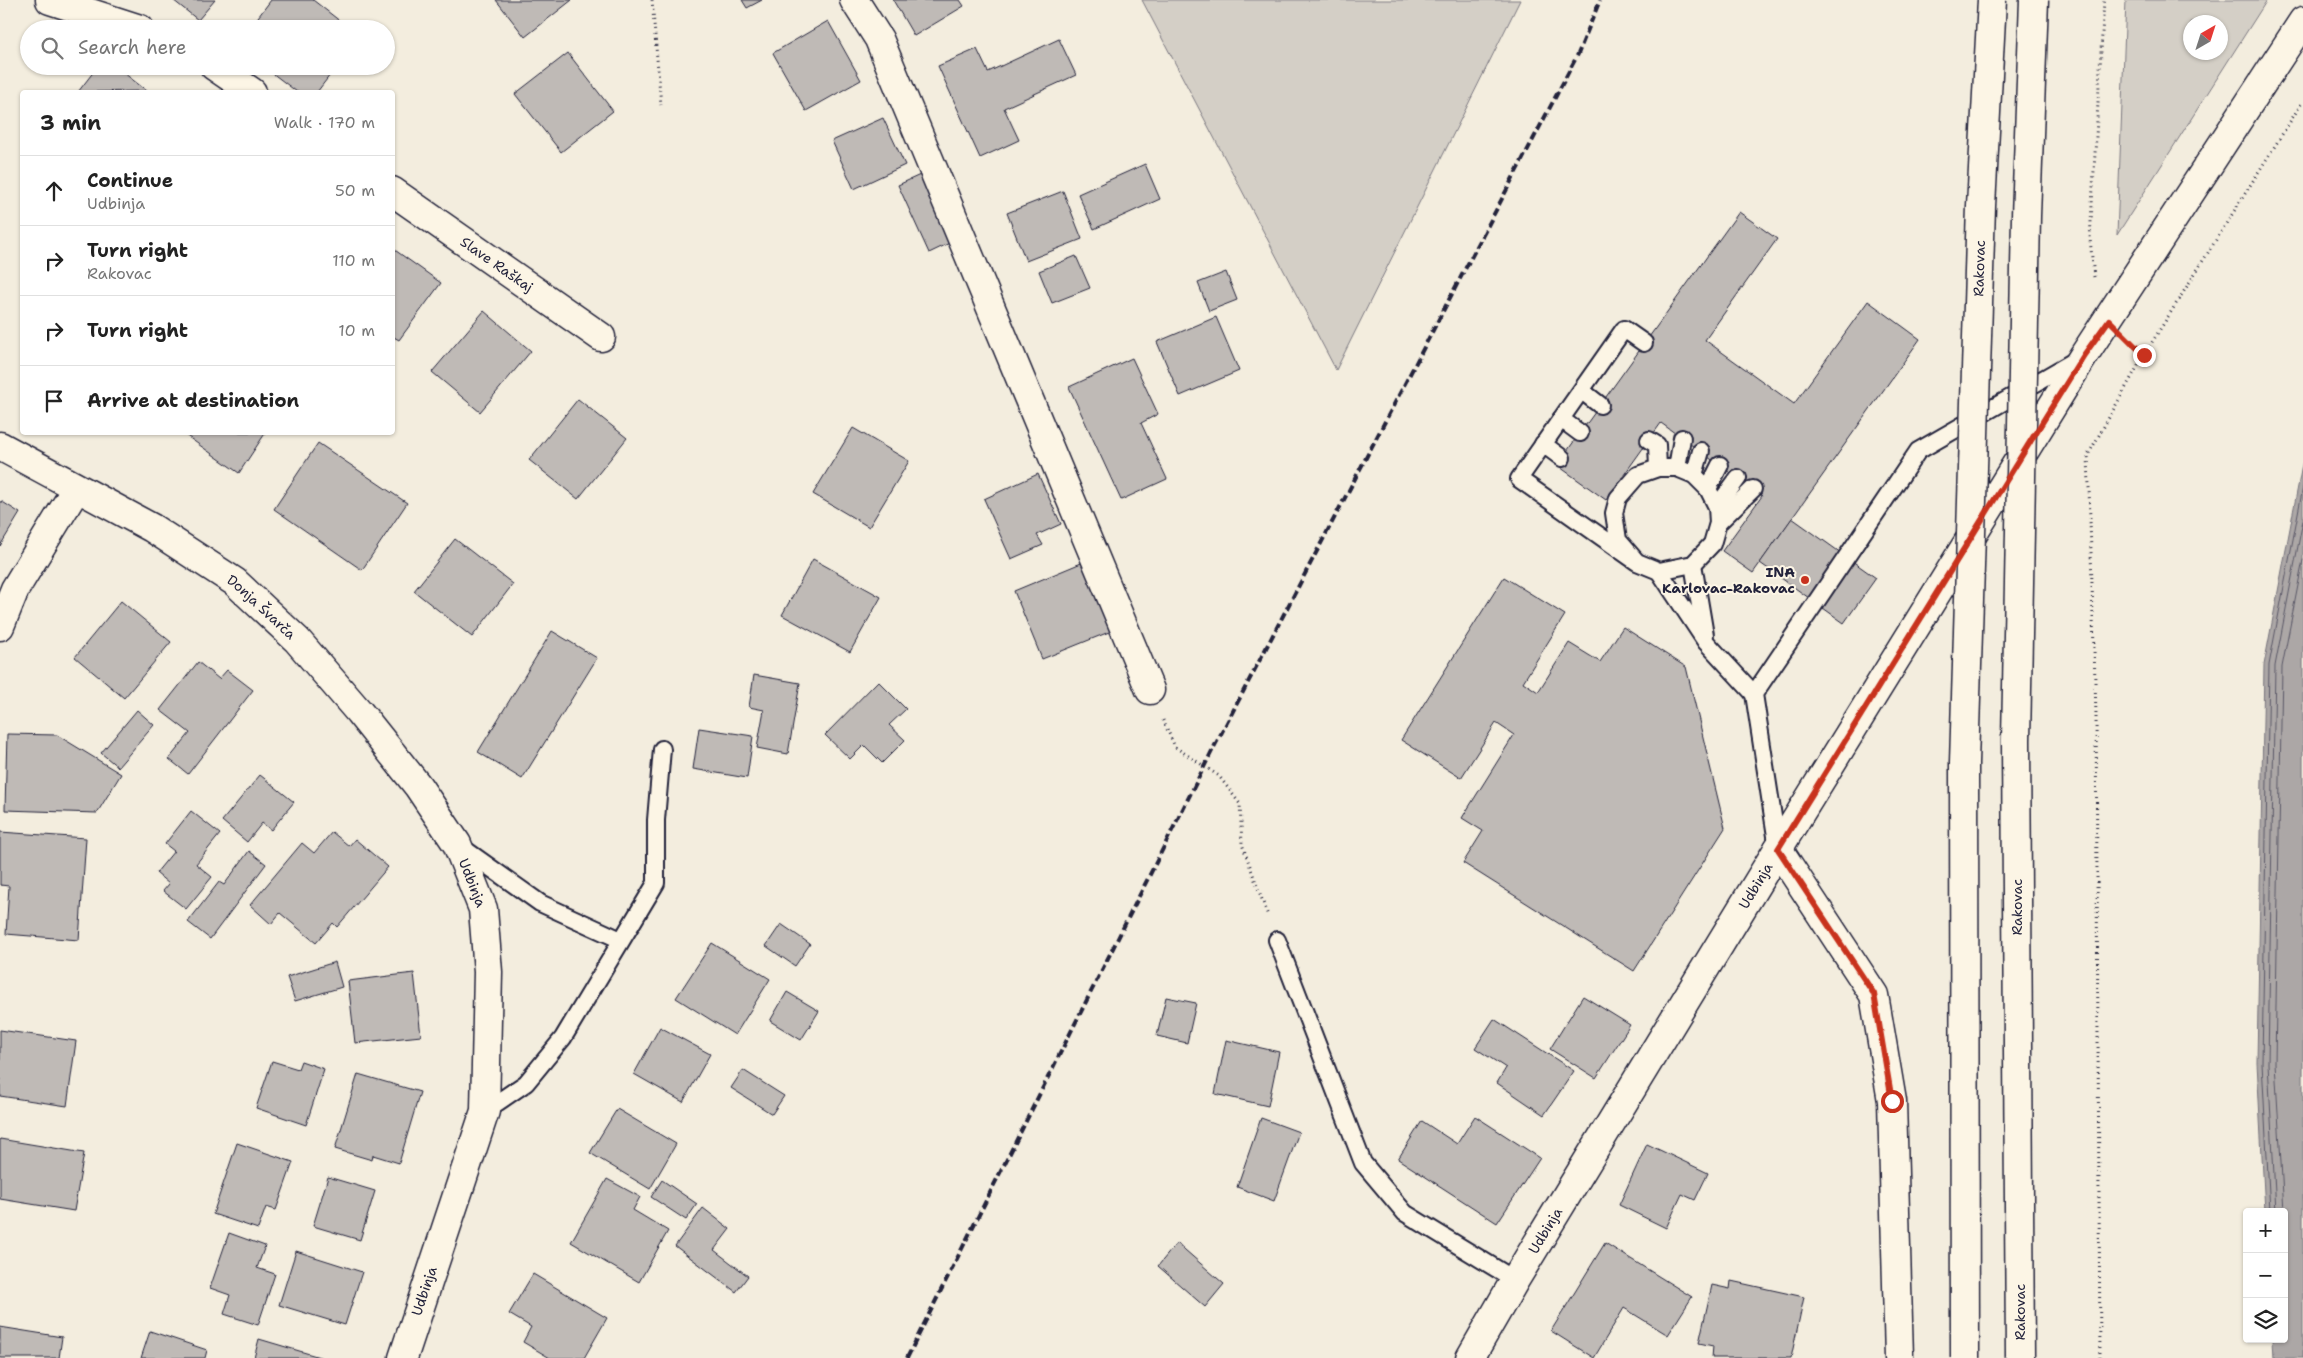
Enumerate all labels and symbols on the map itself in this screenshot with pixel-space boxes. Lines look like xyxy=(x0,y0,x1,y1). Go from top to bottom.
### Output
north arrow xyxy=(2183,15,2228,60)
street label: Slave Raškaj xyxy=(457,233,537,296)
street label: Rakovac xyxy=(1969,240,1989,297)
route end xyxy=(2133,344,2156,367)
place label: INA Karlovac-Rakovac xyxy=(1662,563,1795,597)
street label: Donja Švarča xyxy=(224,570,300,643)
marker: INA Karlovac-Rakovac xyxy=(1799,574,1811,586)
street label: Udbinja xyxy=(455,856,490,910)
street label: Udbinja xyxy=(1735,859,1777,912)
street label: Rakovac xyxy=(2008,879,2026,935)
route start xyxy=(1881,1090,1904,1113)
street label: Udbinja xyxy=(1524,1204,1566,1257)
street label: Udbinja xyxy=(407,1264,441,1318)
street label: Rakovac xyxy=(2011,1284,2029,1340)

